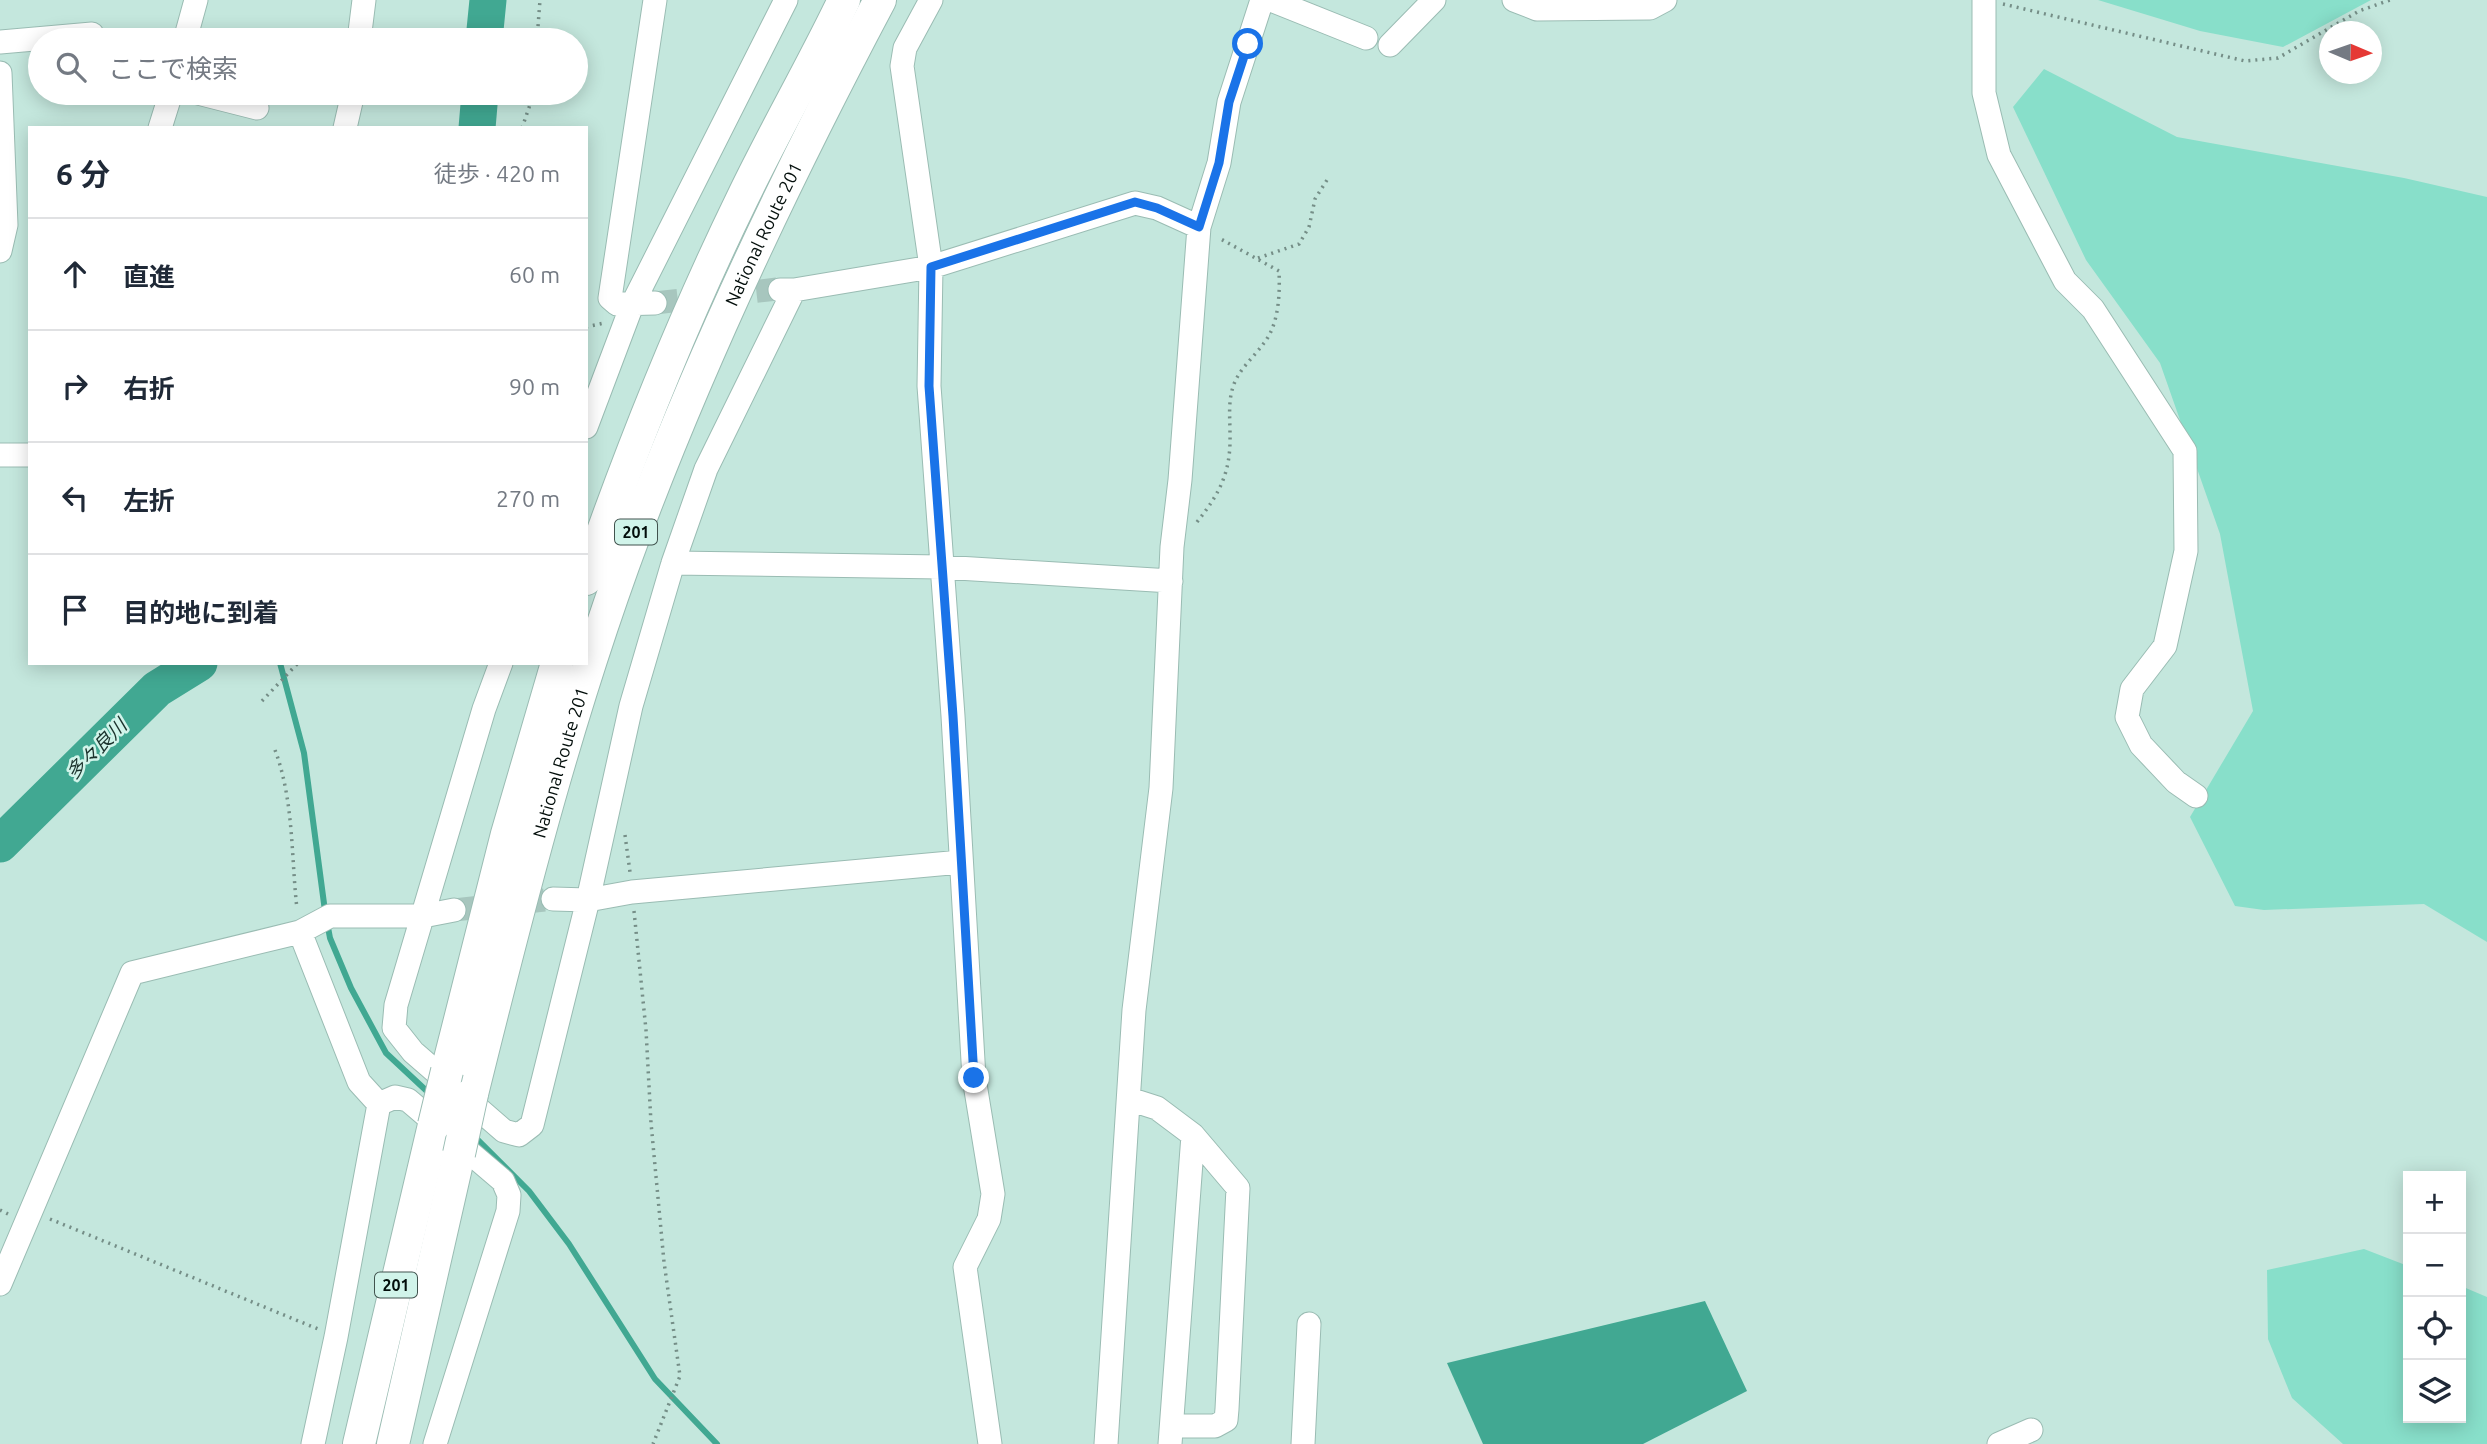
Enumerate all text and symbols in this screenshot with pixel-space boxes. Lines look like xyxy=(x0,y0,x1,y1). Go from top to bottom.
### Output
north arrow xyxy=(2319,21,2382,84)
search box xyxy=(28,28,588,105)
route start xyxy=(1232,28,1263,59)
icon: search xyxy=(52,48,90,86)
text: ここで検索 xyxy=(108,54,238,83)
text: 6 分 xyxy=(56,157,110,191)
street label: National Route 201 xyxy=(721,159,805,309)
text: 徒歩 · 420 m xyxy=(434,161,560,186)
icon: ahead xyxy=(56,255,94,293)
text: 直進 xyxy=(123,262,175,291)
text: 60 m xyxy=(509,262,560,287)
icon: right xyxy=(56,367,94,405)
text: 右折 xyxy=(123,374,175,403)
text: 90 m xyxy=(509,374,560,399)
icon: left xyxy=(56,479,94,517)
text: 左折 xyxy=(123,486,175,515)
text: 270 m xyxy=(496,486,560,511)
road number: 201 xyxy=(615,520,657,544)
icon: arrive xyxy=(56,591,94,629)
text: 目的地に到着 xyxy=(123,598,279,627)
street label: National Route 201 xyxy=(528,685,592,840)
water label: 多々良川 xyxy=(61,713,132,784)
route end xyxy=(958,1062,989,1093)
map controls xyxy=(2403,1171,2466,1423)
button: + xyxy=(2403,1171,2466,1234)
button: − xyxy=(2403,1234,2466,1297)
road number: 201 xyxy=(375,1273,417,1298)
button: locate xyxy=(2403,1297,2466,1360)
button: layers xyxy=(2403,1360,2466,1423)

